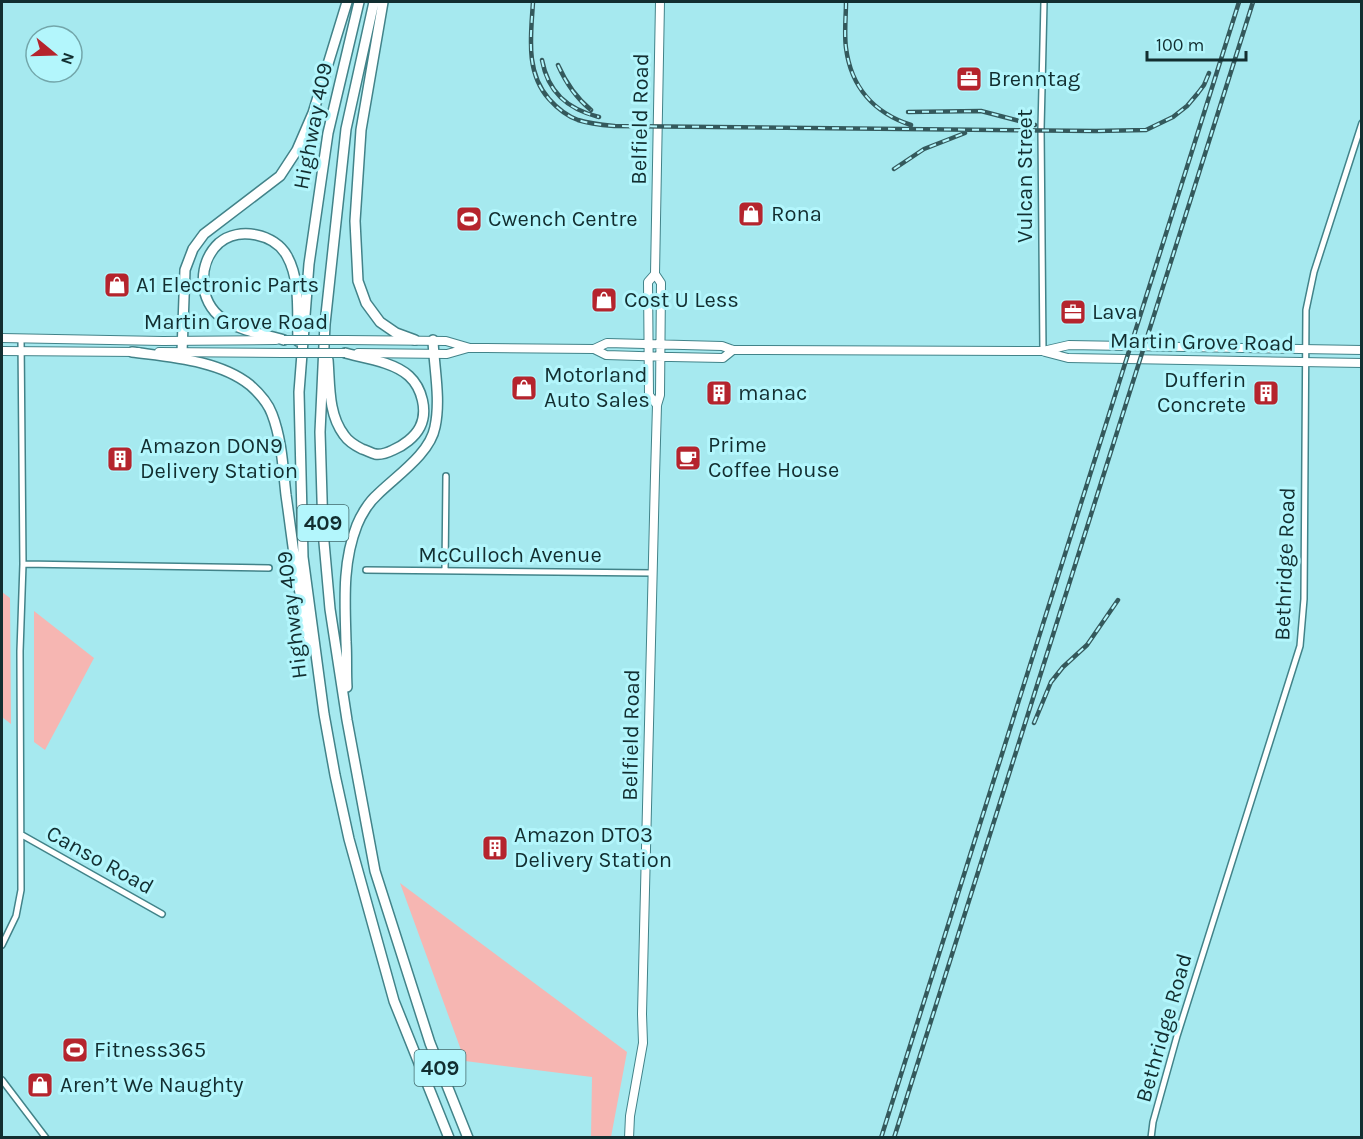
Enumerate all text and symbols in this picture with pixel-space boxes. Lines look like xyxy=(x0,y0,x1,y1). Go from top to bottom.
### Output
north arrow xyxy=(24,24,84,84)
scale bar xyxy=(1147,24,1246,62)
text: 100 m xyxy=(1156,34,1204,56)
text: N xyxy=(57,50,79,67)
street label: Belfield Road xyxy=(626,53,654,185)
street label: Highway 409 xyxy=(288,60,338,192)
office icon: Brenntag xyxy=(954,64,984,94)
place label: Brenntag xyxy=(988,66,1081,92)
street label: Vulcan Street xyxy=(1012,109,1038,243)
shop icon: Rona xyxy=(736,199,766,229)
place label: Rona xyxy=(771,201,822,227)
sports icon: Cwench Centre xyxy=(454,204,484,234)
place label: Cwench Centre xyxy=(488,206,637,232)
shop icon: A1 Electronic Parts xyxy=(102,270,132,300)
place label: A1 Electronic Parts xyxy=(136,272,319,298)
shop icon: Cost U Less xyxy=(589,285,619,315)
place label: Cost U Less xyxy=(624,287,739,313)
office icon: Lava xyxy=(1058,297,1088,327)
place label: Lava xyxy=(1092,299,1138,325)
street label: Martin Grove Road xyxy=(144,309,328,335)
street label: Martin Grove Road xyxy=(1110,327,1294,357)
place label: Motorland Auto Sales xyxy=(544,362,650,413)
place label: Dufferin Concrete xyxy=(1157,367,1246,418)
shop icon: Motorland Auto Sales xyxy=(509,373,539,403)
building icon: manac xyxy=(704,378,734,408)
building icon: Dufferin Concrete xyxy=(1251,378,1281,408)
place label: manac xyxy=(738,380,807,406)
place label: Prime Coffee House xyxy=(708,432,839,483)
place label: Amazon DON9 Delivery Station xyxy=(140,433,298,484)
cafe icon: Prime Coffee House xyxy=(673,443,703,473)
building icon: Amazon DON9 Delivery Station xyxy=(105,444,135,474)
street label: Bethridge Road xyxy=(1269,487,1301,641)
road number: 409 xyxy=(298,505,348,541)
street label: McCulloch Avenue xyxy=(418,542,602,568)
street label: Highway 409 xyxy=(271,550,313,680)
street label: Belfield Road xyxy=(617,669,645,801)
street label: Canso Road xyxy=(42,820,158,900)
place label: Amazon DTO3 Delivery Station xyxy=(514,822,672,873)
building icon: Amazon DTO3 Delivery Station xyxy=(480,833,510,863)
street label: Bethridge Road xyxy=(1130,951,1198,1105)
sports icon: Fitness365 xyxy=(60,1035,90,1065)
place label: Fitness365 xyxy=(94,1037,206,1063)
road number: 409 xyxy=(414,1050,466,1086)
shop icon: Aren’t We Naughty xyxy=(25,1070,55,1100)
place label: Aren’t We Naughty xyxy=(60,1072,244,1098)

